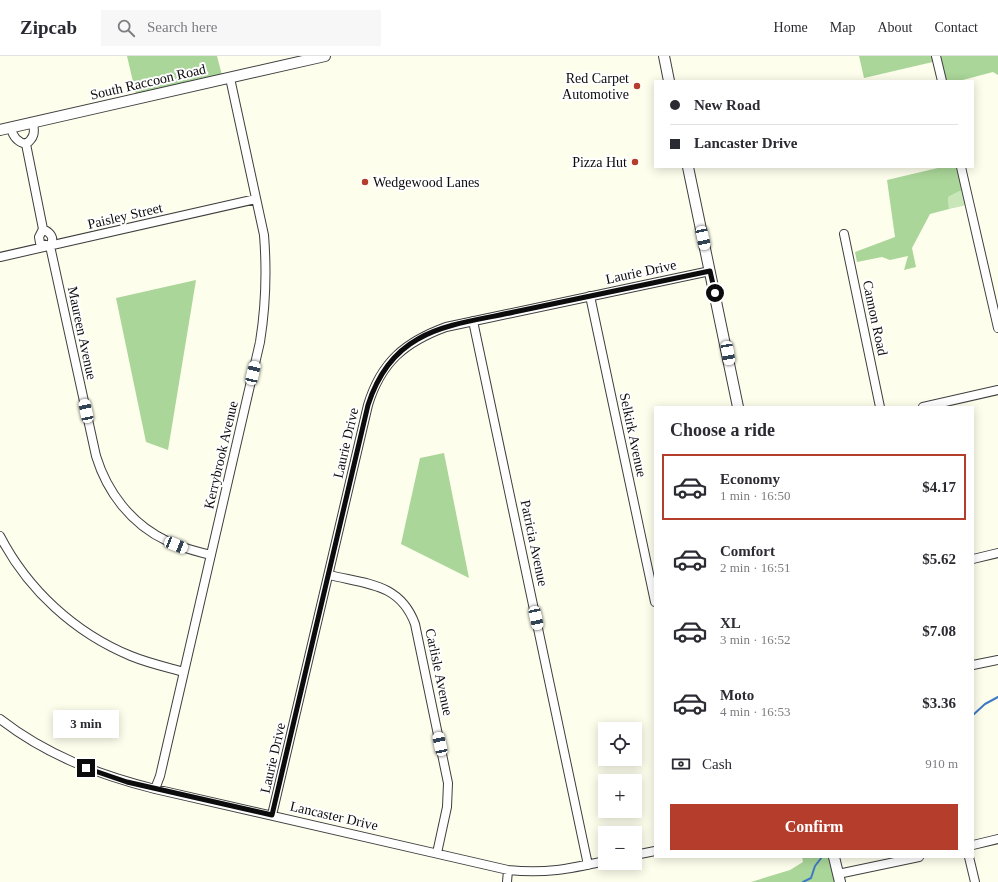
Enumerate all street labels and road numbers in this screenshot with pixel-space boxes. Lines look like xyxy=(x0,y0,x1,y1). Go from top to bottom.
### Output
street label: South Raccoon Road xyxy=(89,61,207,103)
street label: Paisley Street xyxy=(86,200,164,232)
street label: Laurie Drive xyxy=(604,257,678,287)
street label: Cannon Road xyxy=(860,279,890,357)
street label: Maureen Avenue xyxy=(65,285,99,381)
street label: Selkirk Avenue xyxy=(617,392,649,478)
street label: Kerrybrook Avenue xyxy=(201,399,241,511)
street label: Laurie Drive xyxy=(331,406,361,480)
street label: Patricia Avenue xyxy=(518,498,550,588)
street label: Carlisle Avenue xyxy=(422,627,456,717)
street label: Laurie Drive xyxy=(258,721,288,795)
street label: Lancaster Drive xyxy=(289,799,379,833)

